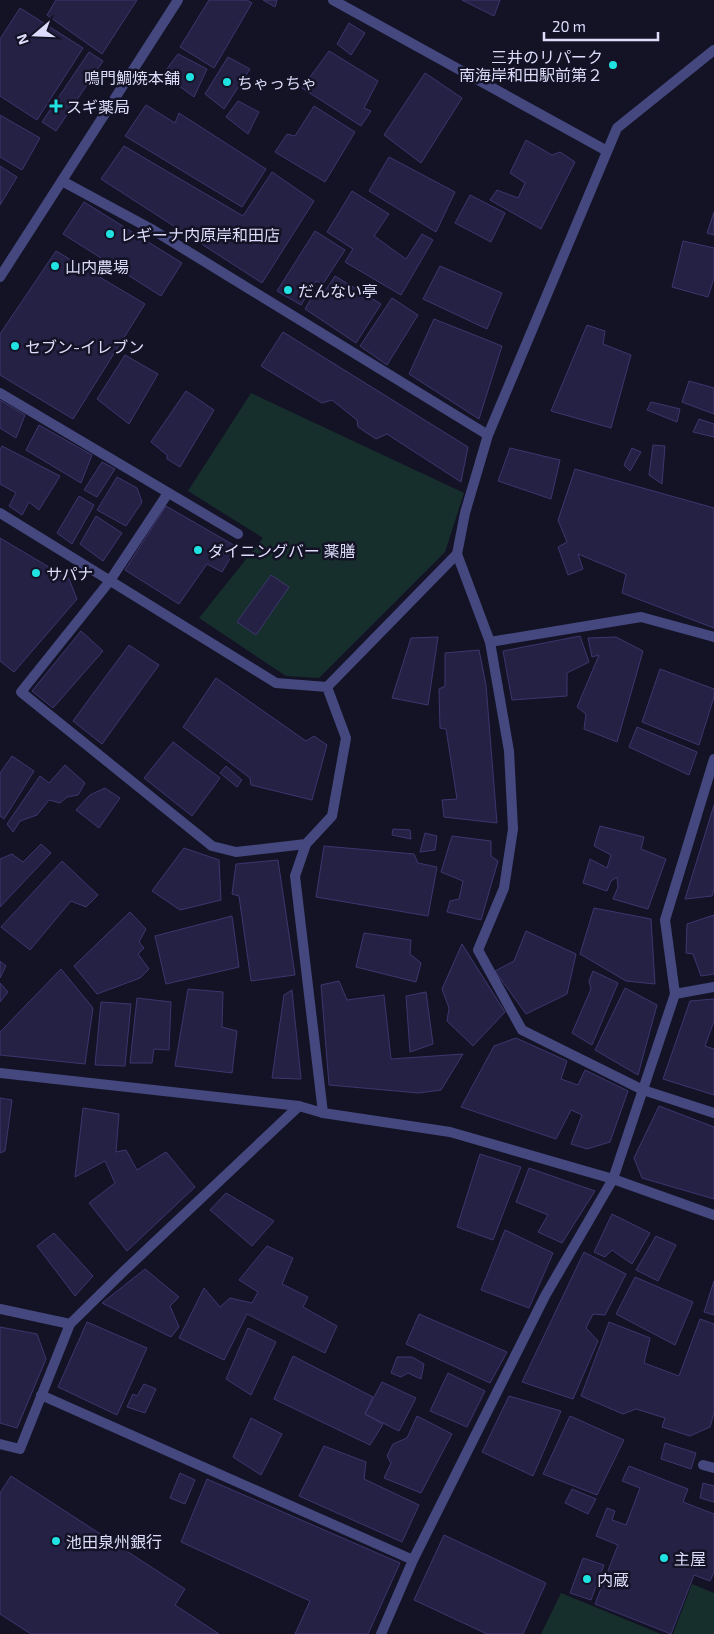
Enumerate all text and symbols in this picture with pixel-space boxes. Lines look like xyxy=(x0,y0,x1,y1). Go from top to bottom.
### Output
north arrow xyxy=(10,10,60,60)
scale bar xyxy=(544,10,658,42)
text: 20 m xyxy=(552,17,586,35)
text: N xyxy=(13,32,32,47)
place label: 三井のリパーク 南海岸和田駅前第２ xyxy=(459,47,603,84)
marker: 三井のリパーク 南海岸和田駅前第２ xyxy=(607,59,619,71)
place label: 鳴門鯛焼本舗 xyxy=(84,68,180,87)
marker: 鳴門鯛焼本舗 xyxy=(184,71,196,83)
place label: ちゃっちゃ xyxy=(237,73,317,92)
marker: ちゃっちゃ xyxy=(221,76,233,88)
place label: スギ薬局 xyxy=(66,97,130,116)
marker: スギ薬局 xyxy=(50,100,62,112)
place label: レギーナ内原岸和田店 xyxy=(120,225,280,244)
marker: レギーナ内原岸和田店 xyxy=(104,228,116,240)
place label: 山内農場 xyxy=(65,257,129,276)
marker: 山内農場 xyxy=(49,260,61,272)
place label: だんない亭 xyxy=(298,281,378,300)
marker: だんない亭 xyxy=(282,284,294,296)
place label: セブン-イレブン xyxy=(25,337,144,356)
marker: セブン-イレブン xyxy=(9,340,21,352)
place label: ダイニングバー 薬膳 xyxy=(208,541,356,560)
marker: ダイニングバー 薬膳 xyxy=(192,544,204,556)
place label: サパナ xyxy=(46,564,93,583)
marker: サパナ xyxy=(30,567,42,579)
place label: 池田泉州銀行 xyxy=(66,1532,162,1551)
marker: 池田泉州銀行 xyxy=(50,1535,62,1547)
place label: 主屋 xyxy=(674,1549,706,1568)
marker: 主屋 xyxy=(658,1552,670,1564)
place label: 内蔵 xyxy=(597,1570,629,1589)
marker: 内蔵 xyxy=(581,1573,593,1585)

